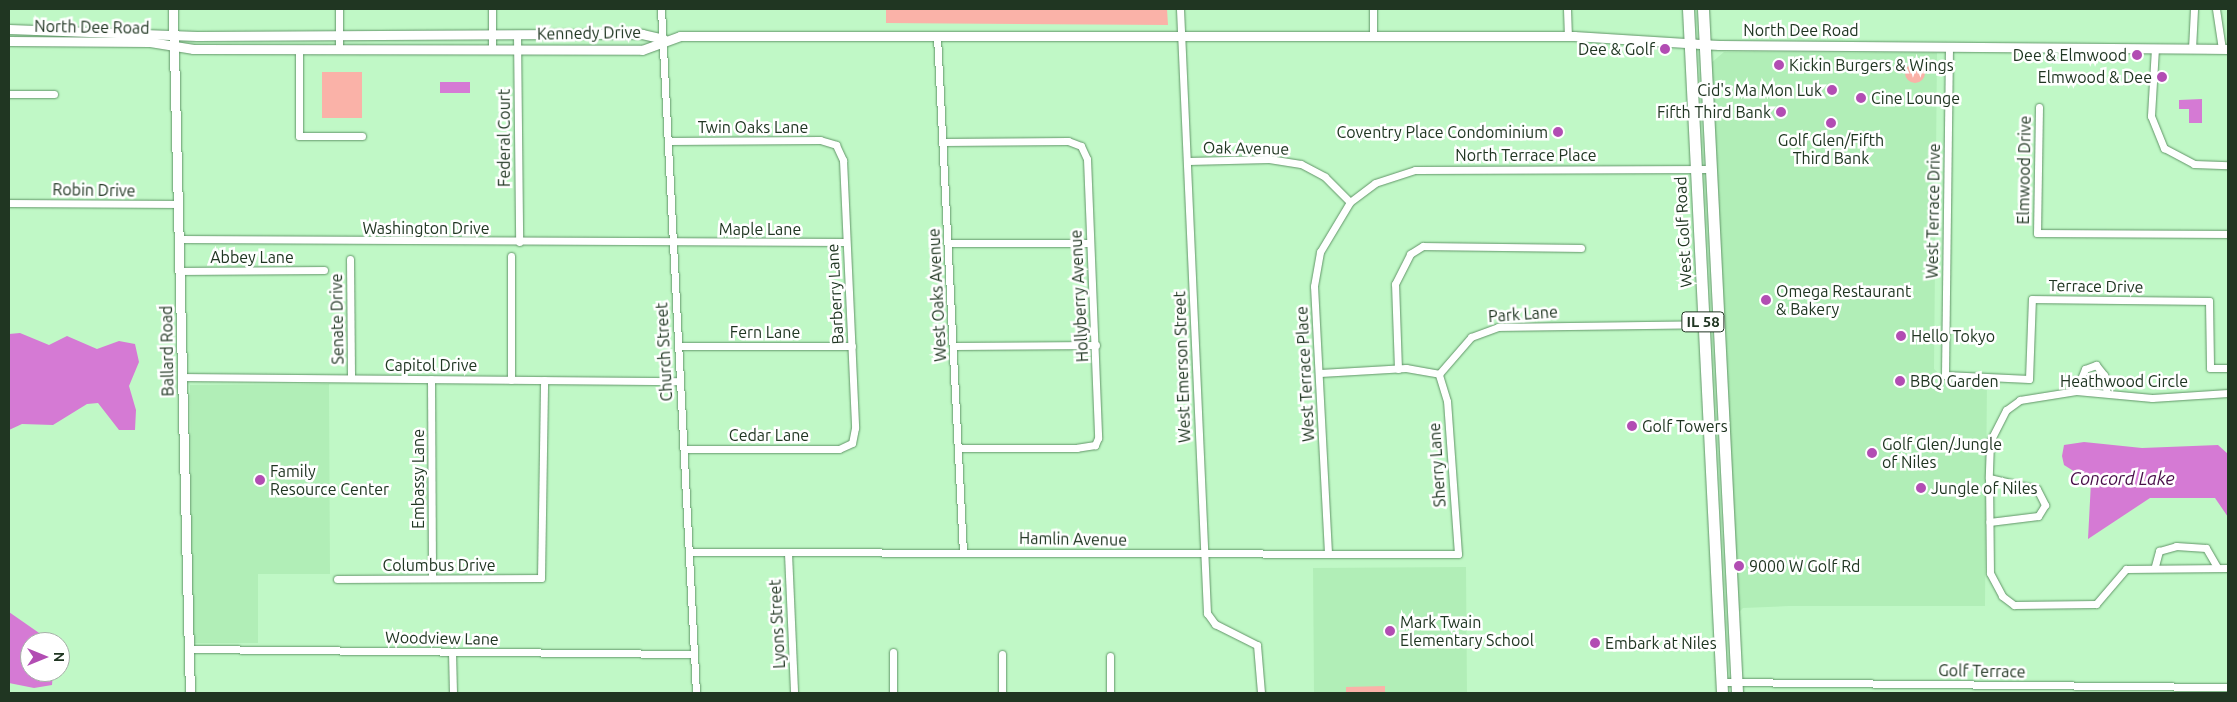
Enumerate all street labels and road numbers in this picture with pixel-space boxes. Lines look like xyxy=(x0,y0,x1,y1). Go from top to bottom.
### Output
street label: North Dee Road xyxy=(34,16,150,38)
street label: North Dee Road xyxy=(1743,20,1859,40)
street label: Kennedy Drive xyxy=(537,22,641,44)
street label: Federal Court xyxy=(494,89,514,187)
street label: Elmwood Drive xyxy=(2013,115,2035,225)
street label: Twin Oaks Lane xyxy=(698,117,808,137)
street label: Oak Avenue xyxy=(1203,138,1289,158)
street label: West Terrace Drive xyxy=(1922,143,1944,279)
street label: North Terrace Place xyxy=(1455,145,1597,165)
street label: West Golf Road xyxy=(1671,176,1695,288)
street label: Robin Drive xyxy=(52,180,136,200)
street label: Washington Drive xyxy=(362,218,490,238)
street label: Maple Lane xyxy=(719,219,801,239)
street label: West Oaks Avenue xyxy=(924,228,950,362)
street label: Hollyberry Avenue xyxy=(1066,229,1092,363)
street label: Barberry Lane xyxy=(823,243,847,345)
street label: Abbey Lane xyxy=(210,247,294,267)
street label: Senate Drive xyxy=(327,273,347,365)
street label: Terrace Drive xyxy=(2048,276,2144,296)
street label: West Emerson Street xyxy=(1170,291,1194,443)
street label: Church Street xyxy=(652,302,676,402)
street label: Park Lane xyxy=(1488,302,1558,326)
street label: Ballard Road xyxy=(157,305,177,397)
street label: West Terrace Place xyxy=(1292,306,1318,442)
road number: IL 58 xyxy=(1680,310,1726,334)
street label: Fern Lane xyxy=(730,322,800,342)
street label: Capitol Drive xyxy=(385,355,477,375)
street label: Heathwood Circle xyxy=(2060,371,2188,391)
street label: Sherry Lane xyxy=(1424,422,1450,508)
street label: Cedar Lane xyxy=(729,425,809,445)
street label: Embassy Lane xyxy=(408,429,428,529)
street label: Hamlin Avenue xyxy=(1019,528,1127,550)
street label: Columbus Drive xyxy=(382,555,496,575)
street label: Lyons Street xyxy=(765,579,789,669)
street label: Woodview Lane xyxy=(385,627,499,649)
street label: Golf Terrace xyxy=(1938,661,2026,681)

